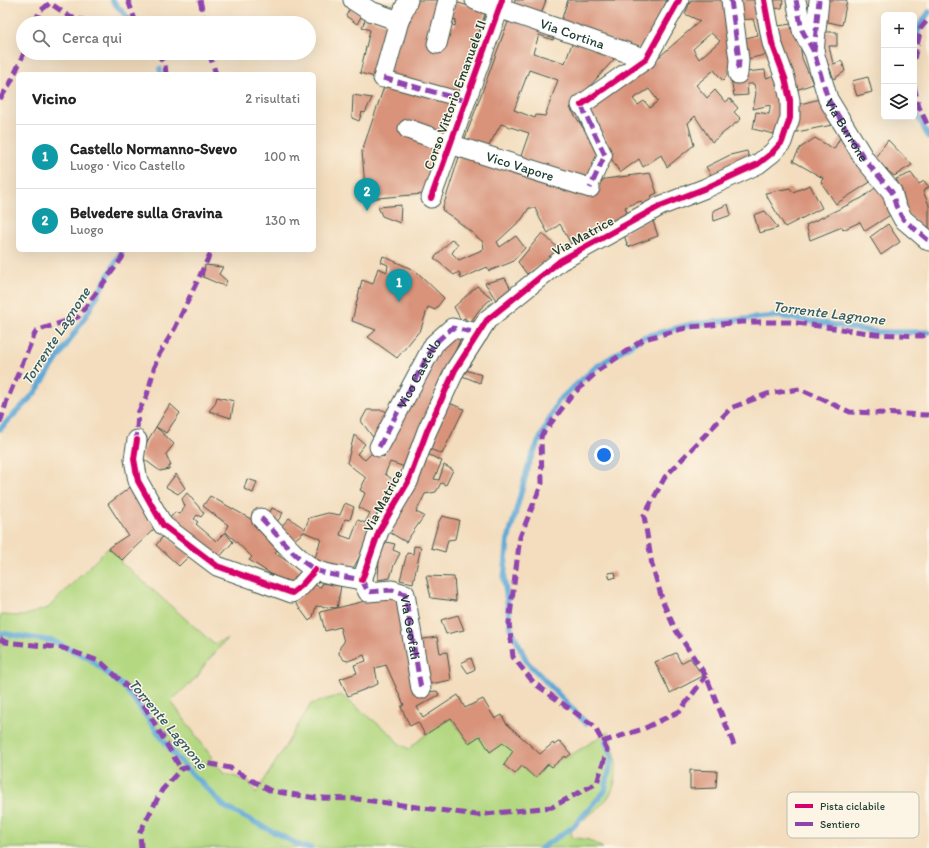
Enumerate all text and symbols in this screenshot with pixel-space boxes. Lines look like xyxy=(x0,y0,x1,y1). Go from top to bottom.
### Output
map controls xyxy=(881,12,917,120)
button: + xyxy=(881,12,917,48)
street label: Via Cortina xyxy=(538,15,607,53)
search box xyxy=(16,16,316,60)
street label: Corso Vittorio Emanuele II xyxy=(420,18,490,172)
icon: search xyxy=(30,27,52,49)
text: Cerca qui xyxy=(62,29,122,47)
button: − xyxy=(881,48,917,84)
button: layers xyxy=(881,84,917,120)
text: Vicino xyxy=(32,88,76,108)
text: 2 risultati xyxy=(245,91,300,106)
street label: Via Burrone xyxy=(821,95,873,165)
text: Castello Normanno-Svevo xyxy=(70,140,237,158)
street label: Vico Vapore xyxy=(484,147,557,185)
text: 1 xyxy=(42,149,48,164)
text: 100 m xyxy=(264,149,300,164)
text: Luogo · Vico Castello xyxy=(70,158,185,173)
pin: 2 xyxy=(354,178,380,211)
text: Belvedere sulla Gravina xyxy=(70,204,222,222)
street label: Via Matrice xyxy=(549,212,617,260)
text: 2 xyxy=(42,213,48,228)
text: 130 m xyxy=(265,213,300,228)
text: Luogo xyxy=(70,222,104,237)
pin: 1 xyxy=(386,269,412,302)
water label: Torrente Lagnone xyxy=(18,283,95,388)
water label: Torrente Lagnone xyxy=(772,297,887,329)
street label: Vico Castello xyxy=(393,333,444,411)
your location xyxy=(594,445,614,465)
street label: Via Matrice xyxy=(360,467,407,535)
street label: Via Geofali xyxy=(397,594,424,661)
water label: Torrente Lagnone xyxy=(125,675,212,774)
legend xyxy=(787,792,919,838)
text: Pista ciclabile xyxy=(820,800,885,813)
text: Sentiero xyxy=(820,818,860,831)

